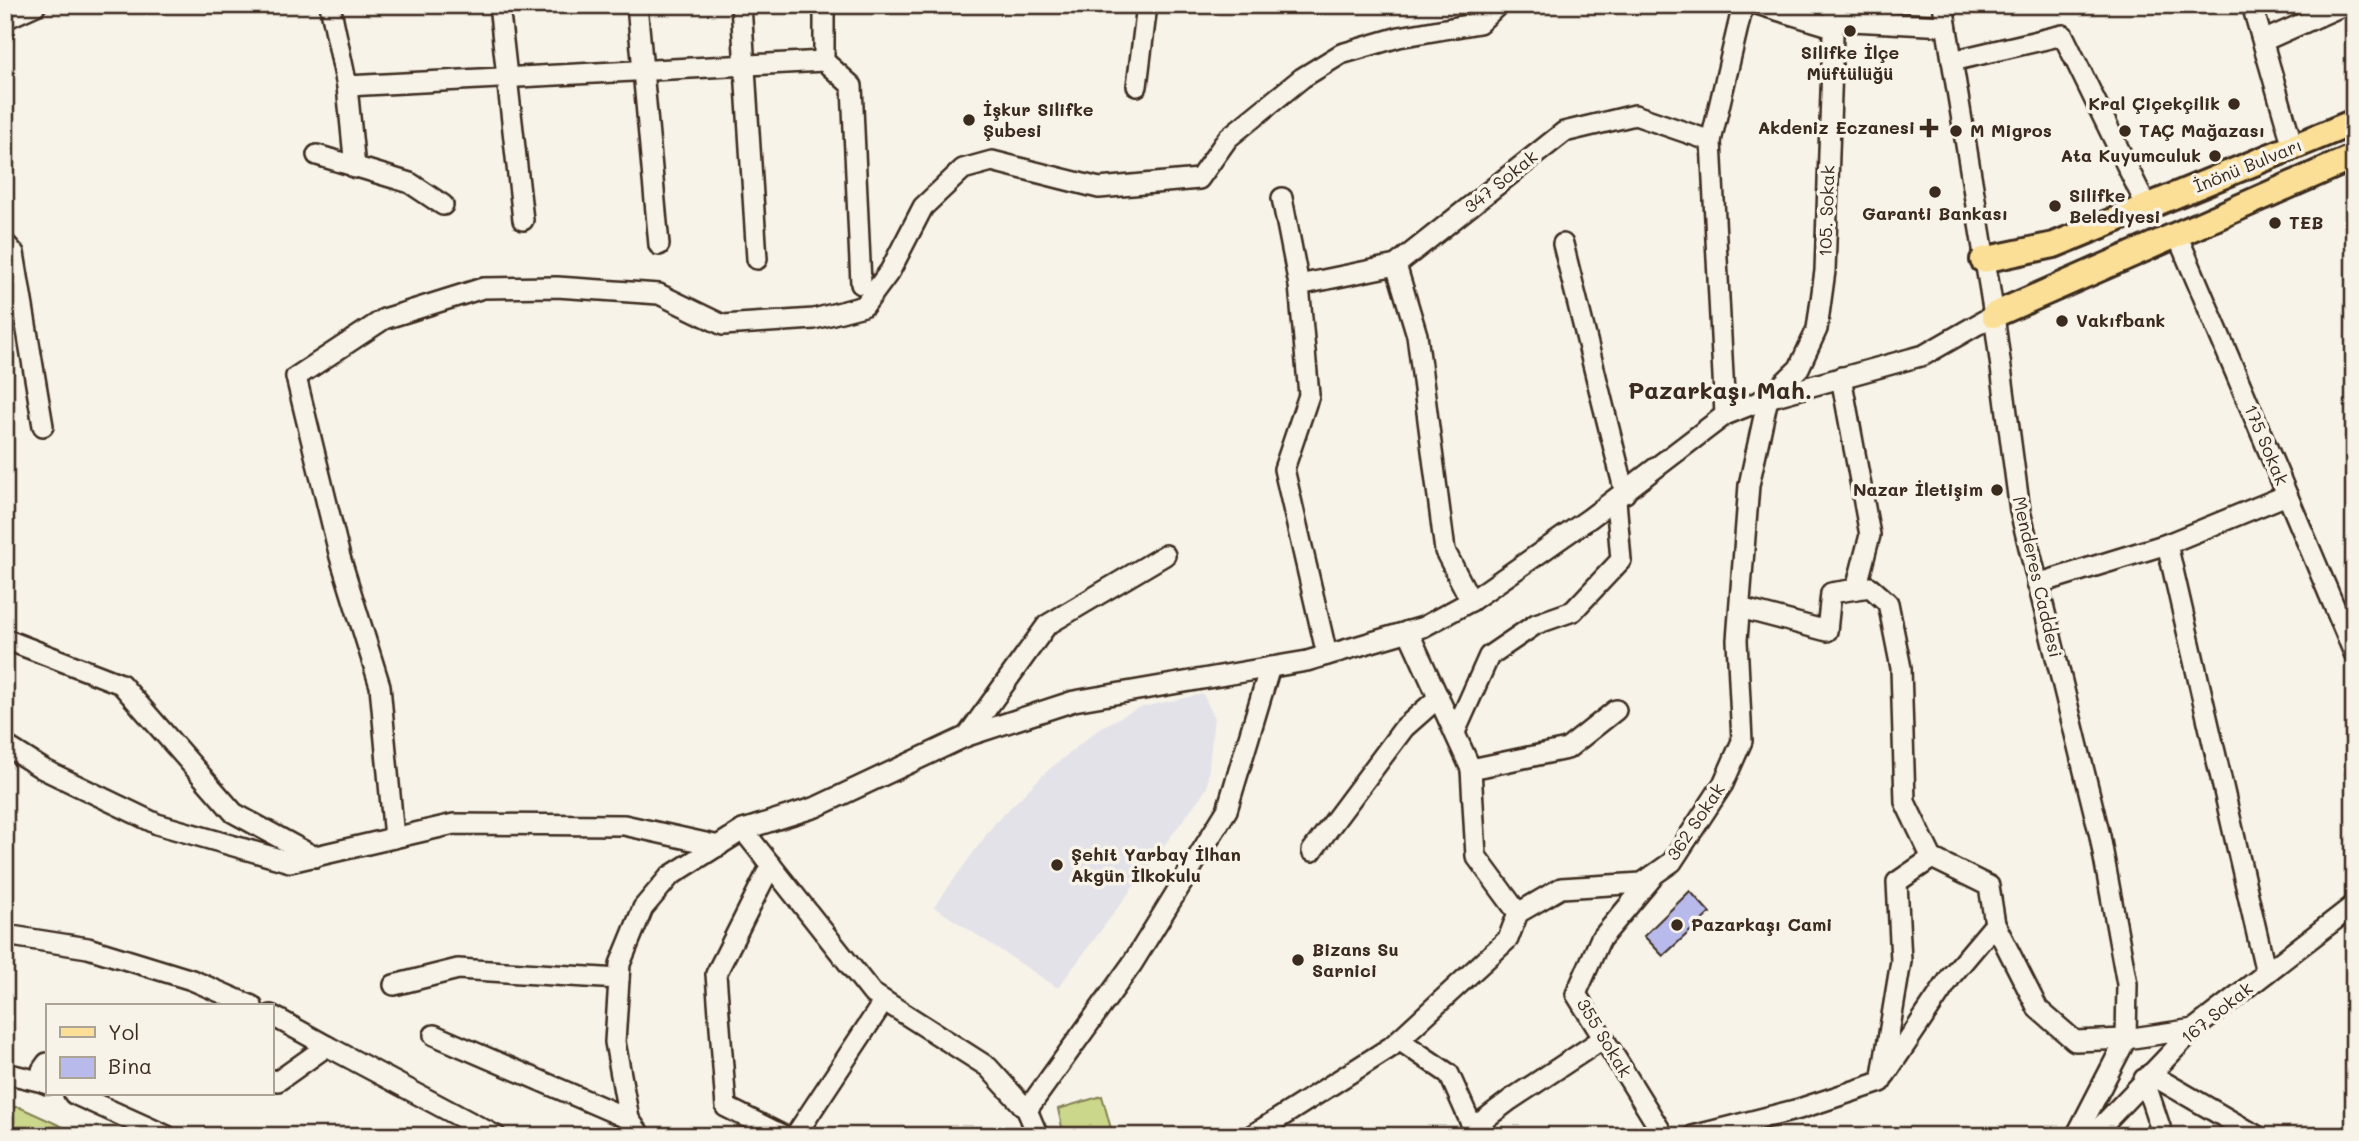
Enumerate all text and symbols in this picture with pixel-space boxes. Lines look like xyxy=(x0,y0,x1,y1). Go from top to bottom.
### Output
marker: Silifke İlçe Müftülüğü xyxy=(1842,23,1858,39)
place label: Silifke İlçe Müftülüğü xyxy=(1801,40,1899,85)
place label: Kral Çiçekçilik xyxy=(2088,91,2220,115)
marker: Kral Çiçekçilik xyxy=(2226,96,2242,112)
place label: İşkur Silifke Şubesi xyxy=(983,97,1094,142)
marker: İşkur Silifke Şubesi xyxy=(961,112,977,128)
place label: Akdeniz Eczanesi xyxy=(1758,115,1915,139)
place label: M Migros xyxy=(1970,118,2052,142)
place label: TAÇ Mağazası xyxy=(2139,118,2265,142)
marker: Akdeniz Eczanesi xyxy=(1921,120,1937,136)
marker: M Migros xyxy=(1948,123,1964,139)
marker: TAÇ Mağazası xyxy=(2117,123,2133,139)
street label: İnönü Bulvarı xyxy=(2190,132,2305,198)
place label: Ata Kuyumculuk xyxy=(2060,143,2201,167)
street label: 347 Sokak xyxy=(1459,144,1542,218)
marker: Ata Kuyumculuk xyxy=(2207,148,2223,164)
street label: 105. Sokak xyxy=(1812,165,1840,257)
place label: Silifke Belediyesi xyxy=(2069,183,2161,228)
marker: Garanti Bankası xyxy=(1927,184,1943,200)
marker: Silifke Belediyesi xyxy=(2047,198,2063,214)
place label: Garanti Bankası xyxy=(1862,201,2008,225)
place label: TEB xyxy=(2289,210,2323,234)
marker: TEB xyxy=(2267,215,2283,231)
place label: Vakıfbank xyxy=(2076,308,2165,332)
marker: Vakıfbank xyxy=(2054,313,2070,329)
district label: Pazarkaşı Mah. xyxy=(1628,374,1812,406)
street label: 175 Sokak xyxy=(2239,401,2295,489)
place label: Nazar İletişim xyxy=(1853,477,1983,501)
marker: Nazar İletişim xyxy=(1989,482,2005,498)
street label: Menderes Caddesi xyxy=(2008,494,2068,660)
street label: 362 Sokak xyxy=(1661,778,1730,865)
place label: Şehit Yarbay İlhan Akgün İlkokulu xyxy=(1071,842,1241,887)
marker: Şehit Yarbay İlhan Akgün İlkokulu xyxy=(1049,857,1065,873)
place label: Pazarkaşı Cami xyxy=(1691,912,1832,936)
marker: Pazarkaşı Cami xyxy=(1669,917,1685,933)
place label: Bizans Su Sarnici xyxy=(1312,937,1399,982)
marker: Bizans Su Sarnici xyxy=(1290,952,1306,968)
street label: 167 Sokak xyxy=(2175,976,2257,1049)
street label: 355 Sokak xyxy=(1572,993,1638,1082)
legend xyxy=(46,1004,273,1096)
text: Yol xyxy=(108,1018,139,1045)
text: Bina xyxy=(108,1052,152,1079)

